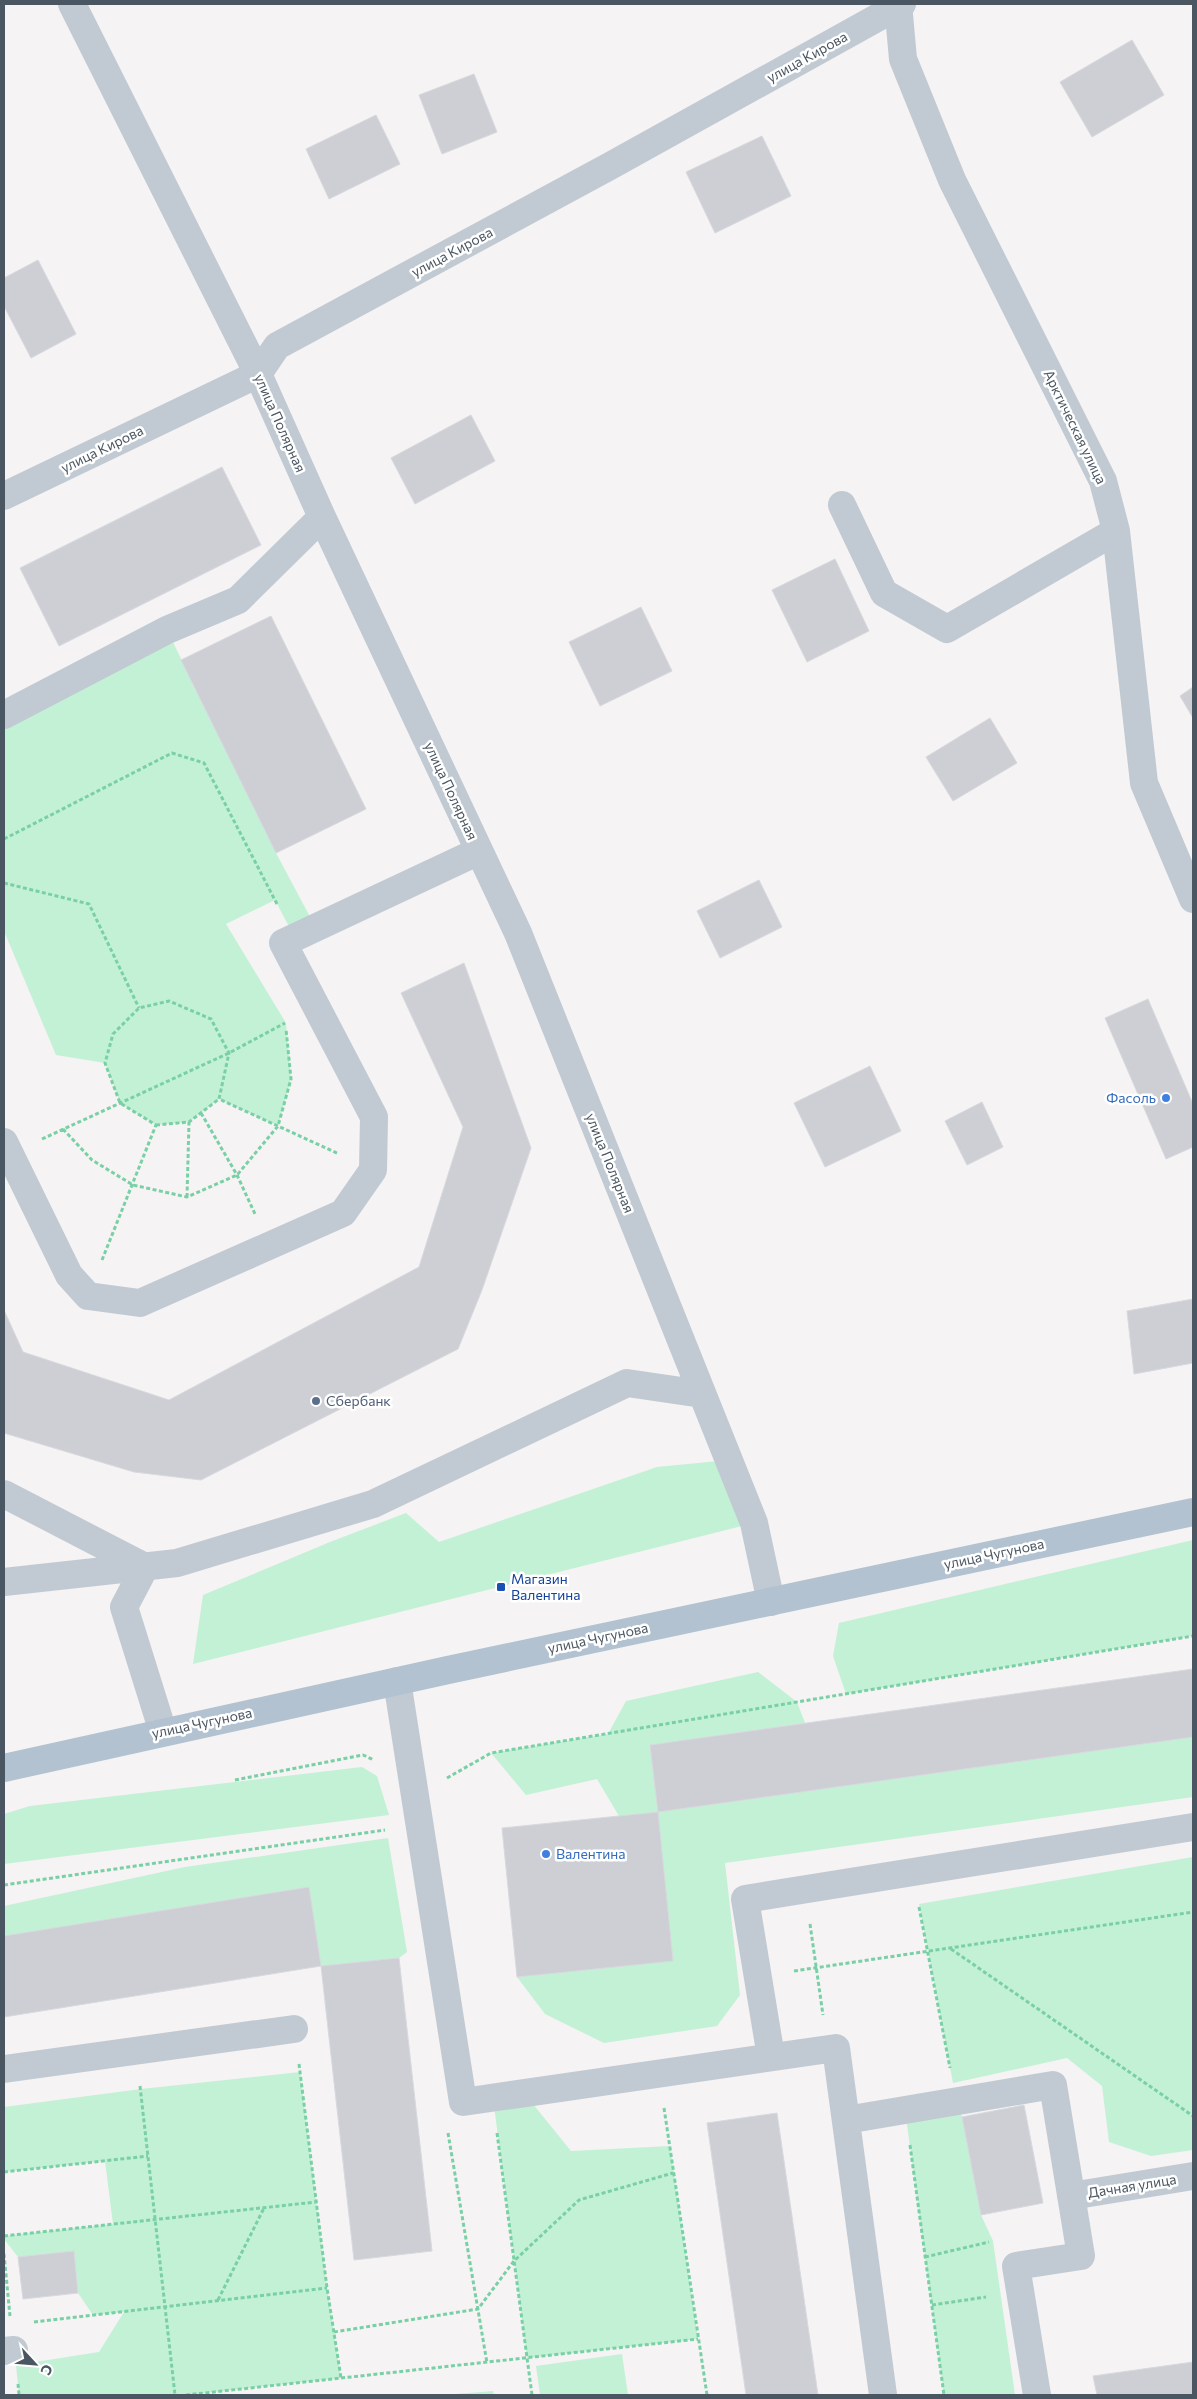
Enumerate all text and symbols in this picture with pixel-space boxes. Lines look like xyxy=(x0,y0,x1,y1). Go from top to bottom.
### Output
street label: улица Кирова xyxy=(763,27,850,86)
street label: улица Кирова xyxy=(408,223,495,280)
street label: Арктическая улица xyxy=(1040,367,1110,487)
street label: улица Полярная xyxy=(251,371,310,475)
street label: улица Кирова xyxy=(58,421,146,476)
street label: улица Полярная xyxy=(421,739,482,842)
place label: Фасоль xyxy=(1106,1089,1156,1106)
marker: Фасоль xyxy=(1160,1092,1172,1104)
street label: улица Полярная xyxy=(583,1111,638,1215)
place label: Сбербанк xyxy=(326,1392,391,1409)
marker: Сбербанк xyxy=(310,1395,322,1407)
street label: улица Чугунова xyxy=(942,1535,1046,1572)
place label: Магазин Валентина xyxy=(511,1570,581,1603)
marker: Магазин Валентина xyxy=(495,1581,507,1593)
street label: улица Чугунова xyxy=(546,1619,650,1656)
street label: улица Чугунова xyxy=(150,1704,254,1741)
place label: Валентина xyxy=(556,1845,626,1862)
marker: Валентина xyxy=(540,1848,552,1860)
street label: Дачная улица xyxy=(1087,2170,1177,2201)
north arrow xyxy=(10,2339,60,2389)
text: С xyxy=(37,2362,57,2378)

